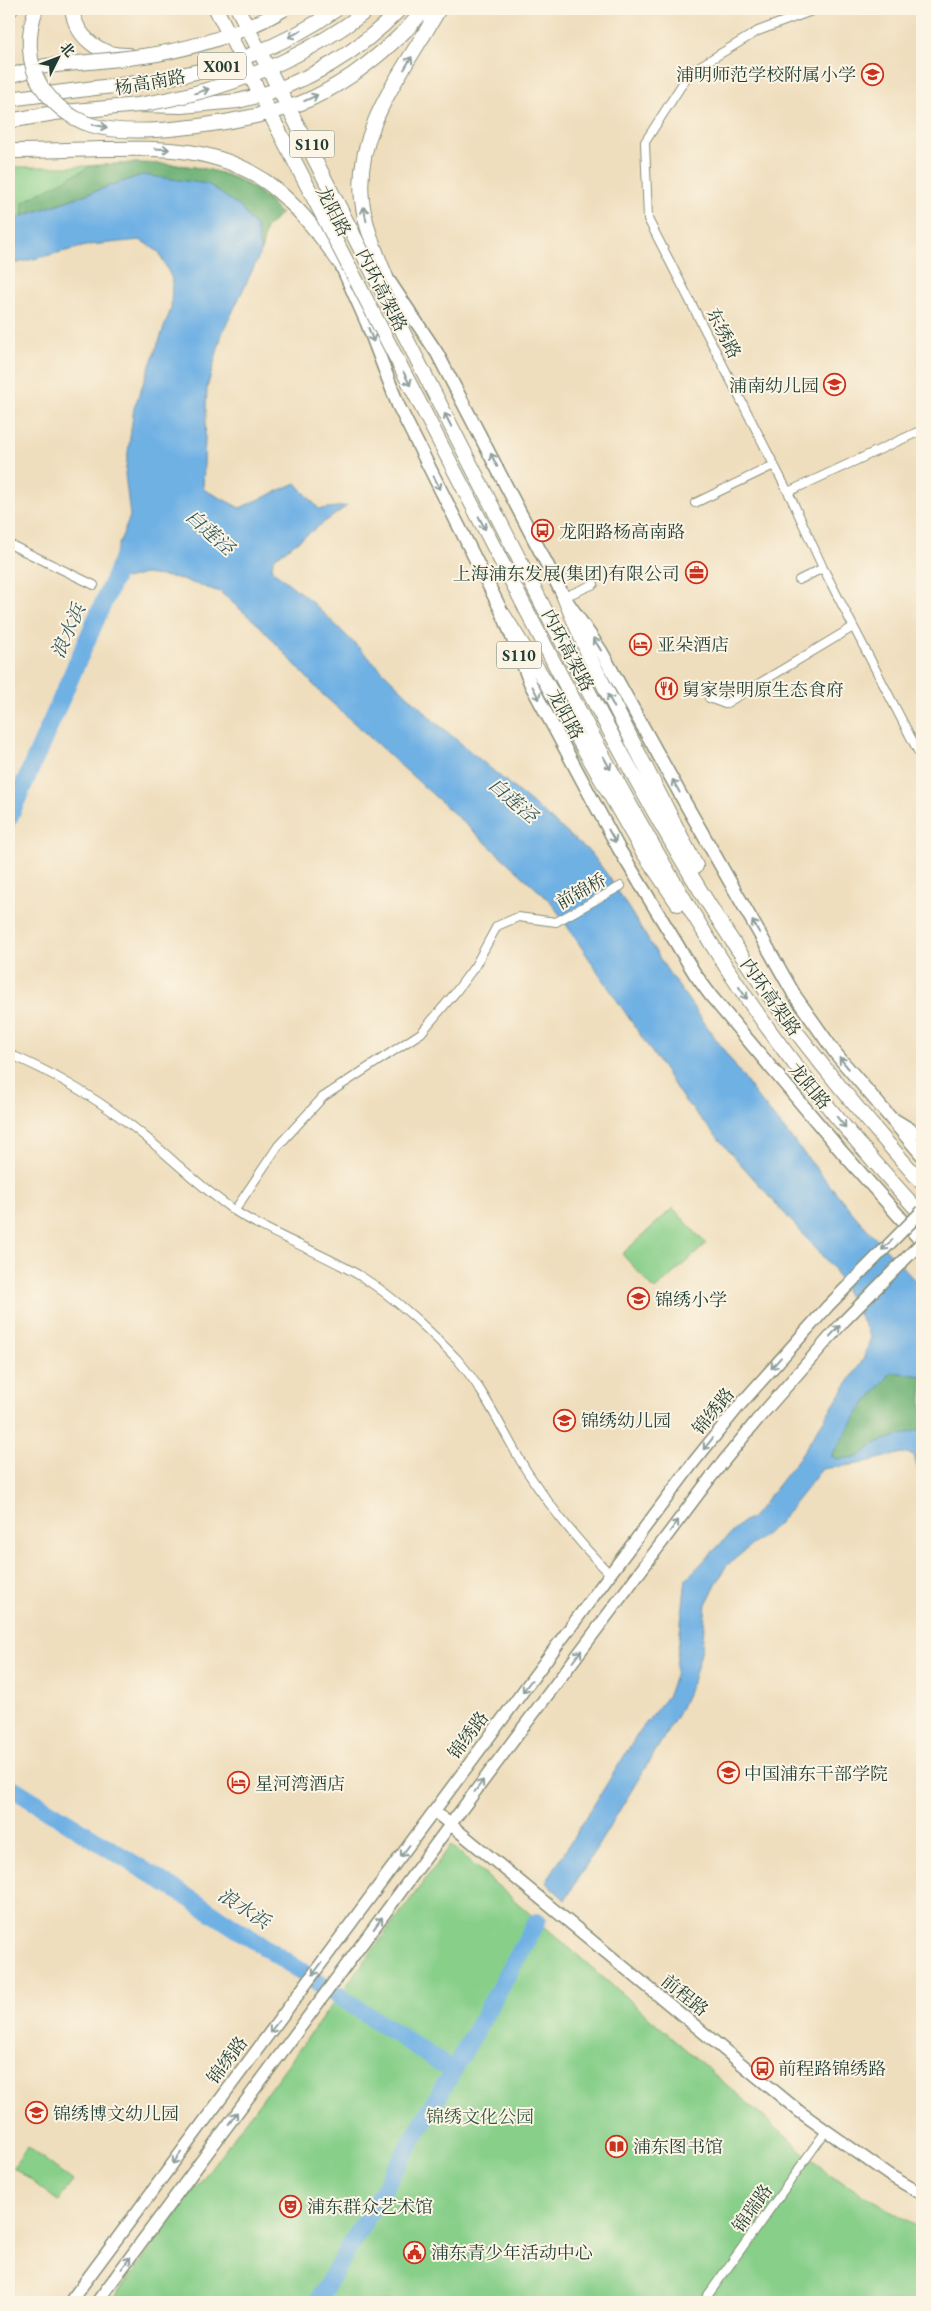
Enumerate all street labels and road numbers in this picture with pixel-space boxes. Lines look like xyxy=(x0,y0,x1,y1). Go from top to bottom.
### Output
road number: X001 xyxy=(198,52,246,80)
street label: 杨高南路 xyxy=(113,64,187,100)
road number: S110 xyxy=(290,130,334,158)
street label: 龙阳路 xyxy=(311,182,357,240)
street label: 内环高架路 xyxy=(351,245,413,335)
street label: 东绣路 xyxy=(701,304,747,362)
street label: 内环高架路 xyxy=(537,605,599,695)
road number: S110 xyxy=(496,642,542,668)
street label: 龙阳路 xyxy=(543,685,589,743)
street label: 前锦桥 xyxy=(552,868,610,914)
street label: 内环高架路 xyxy=(736,954,806,1040)
street label: 龙阳路 xyxy=(784,1058,836,1114)
street label: 锦绣路 xyxy=(687,1383,739,1439)
street label: 锦绣路 xyxy=(443,1707,493,1763)
street label: 前程路 xyxy=(657,1969,713,2021)
street label: 锦绣路 xyxy=(202,2032,252,2088)
street label: 锦瑞路 xyxy=(727,2179,777,2237)

